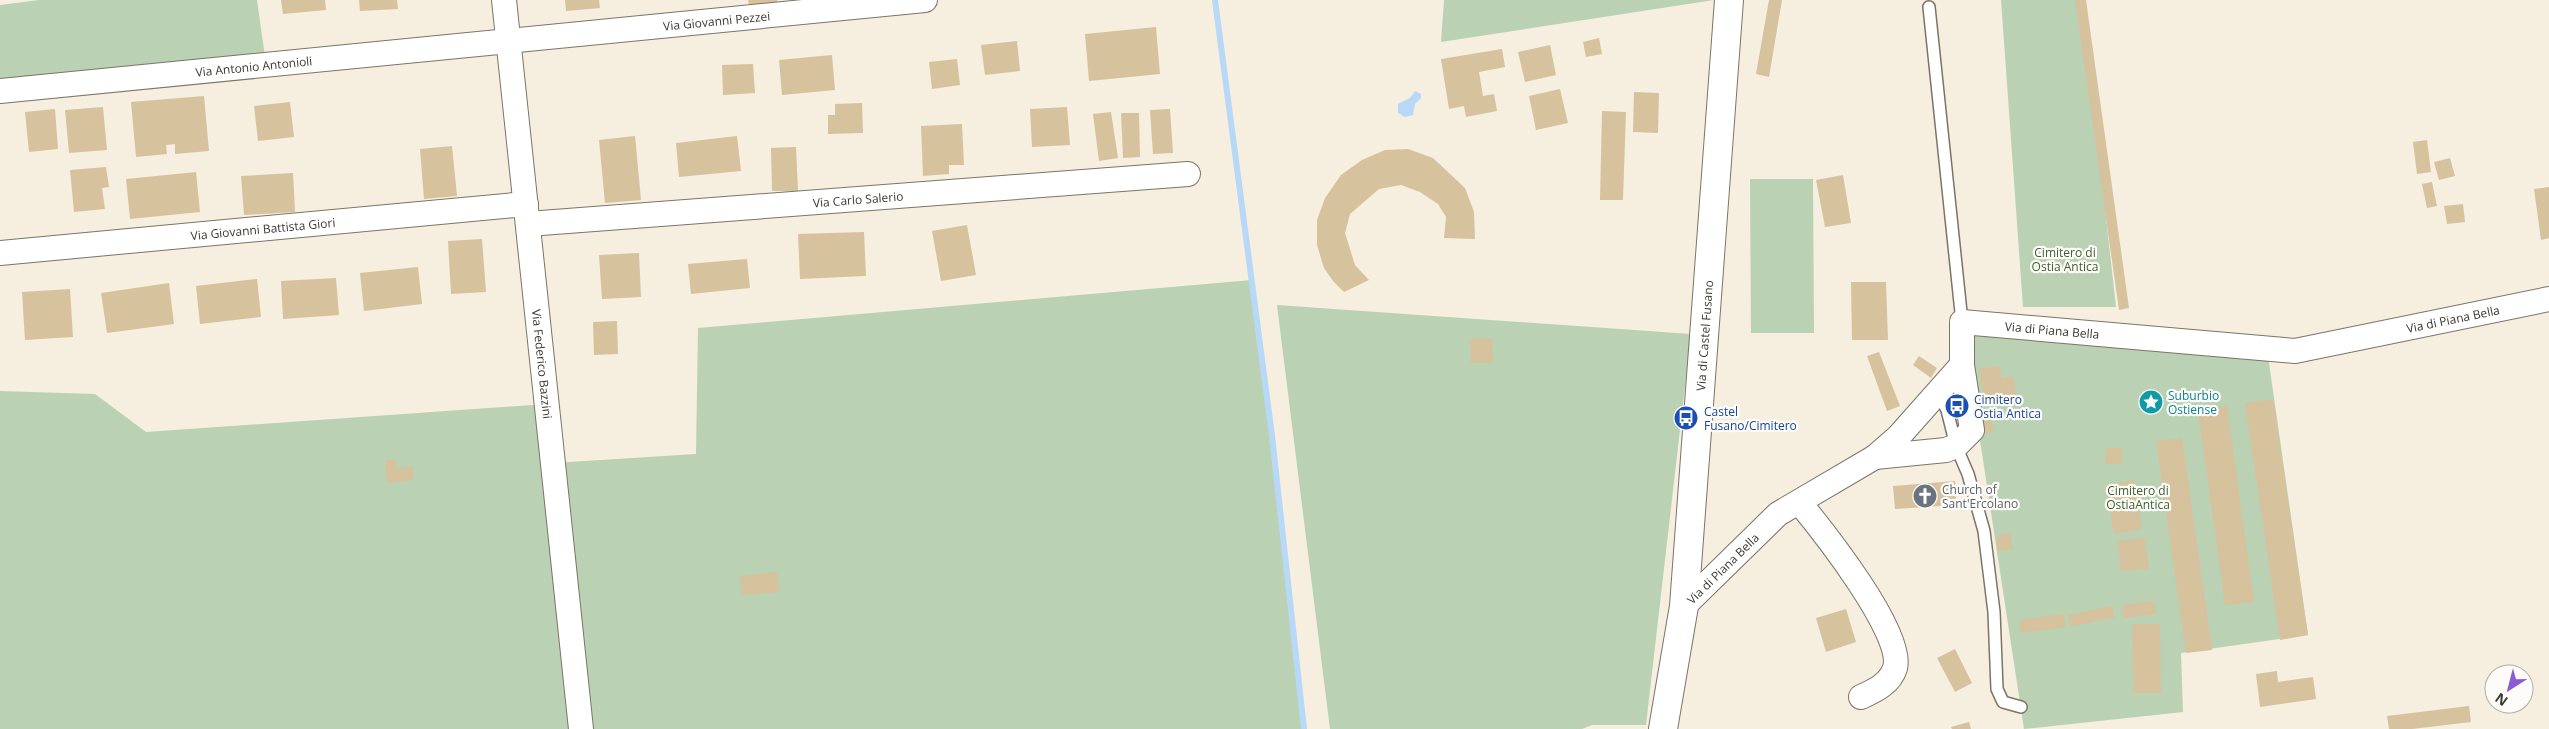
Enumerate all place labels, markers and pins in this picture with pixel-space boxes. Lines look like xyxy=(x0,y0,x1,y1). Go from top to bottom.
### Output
place label: Suburbio Ostiense xyxy=(2168,387,2219,418)
place icon: Suburbio Ostiense xyxy=(2138,389,2164,415)
place label: Cimitero Ostia Antica xyxy=(1974,391,2041,422)
bus stop icon: Cimitero Ostia Antica xyxy=(1944,393,1970,419)
place label: Castel Fusano/Cimitero xyxy=(1704,403,1797,434)
bus stop icon: Castel Fusano/Cimitero xyxy=(1673,405,1699,431)
place label: Church of Sant'Ercolano xyxy=(1942,481,2018,512)
church icon: Church of Sant'Ercolano xyxy=(1912,483,1938,509)

